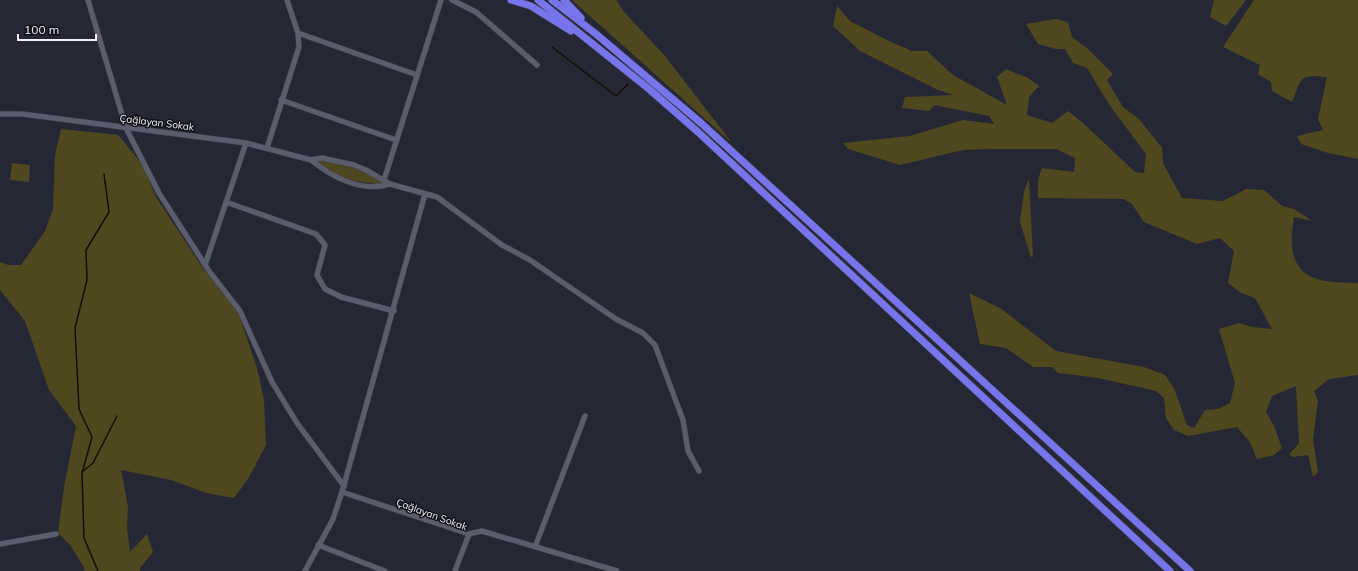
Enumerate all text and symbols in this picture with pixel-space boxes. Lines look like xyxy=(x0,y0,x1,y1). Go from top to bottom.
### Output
scale bar xyxy=(18,16,96,42)
text: 100 m xyxy=(24,22,59,37)
street label: Çağlayan Sokak xyxy=(119,111,196,134)
street label: Çağlayan Sokak xyxy=(394,496,470,534)

